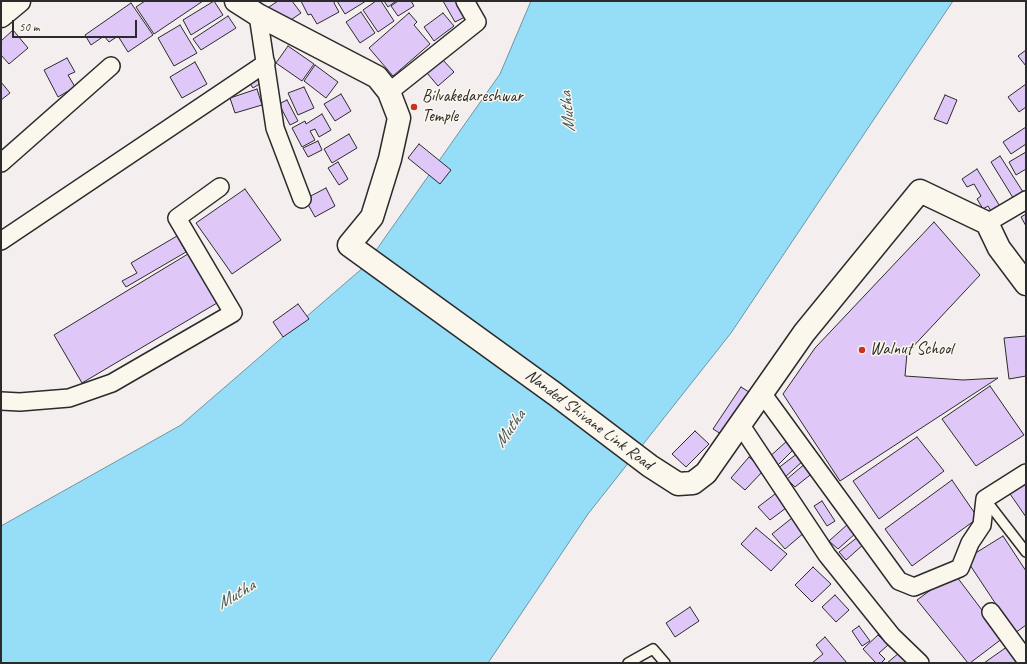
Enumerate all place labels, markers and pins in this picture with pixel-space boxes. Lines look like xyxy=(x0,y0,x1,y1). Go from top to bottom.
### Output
place label: Bilvakedareshwar Temple xyxy=(422,87,523,127)
marker: Bilvakedareshwar Temple xyxy=(409,102,419,112)
place label: Walnut School xyxy=(870,340,953,360)
marker: Walnut School xyxy=(857,345,867,355)

